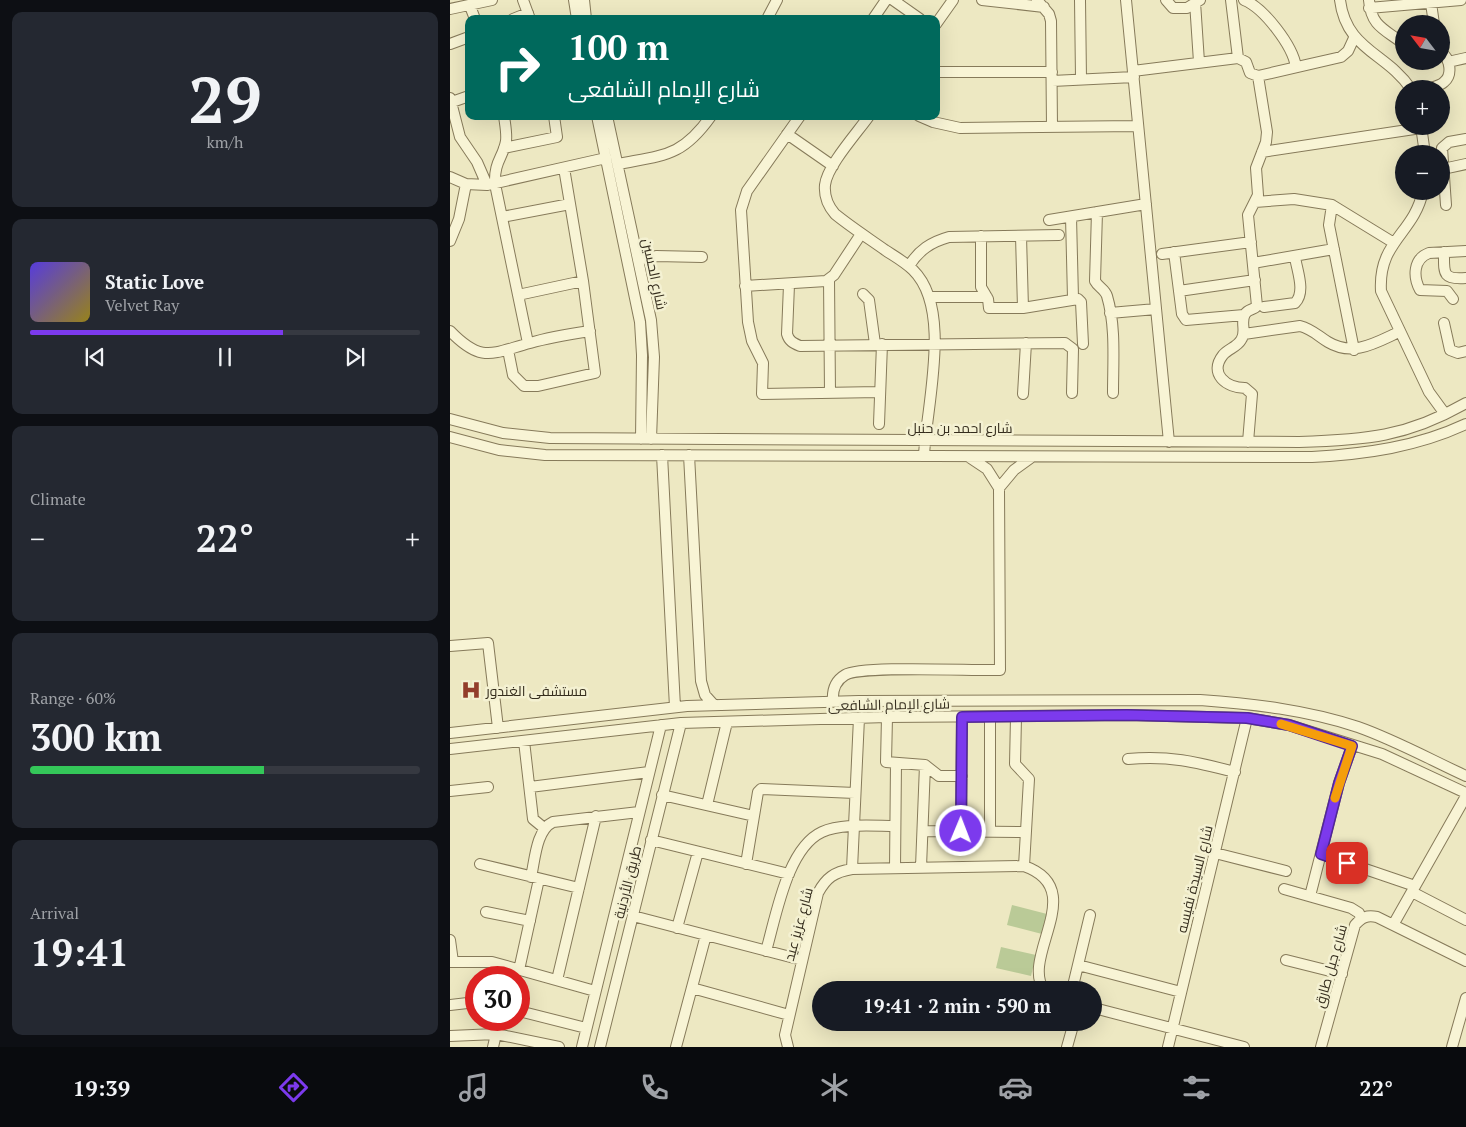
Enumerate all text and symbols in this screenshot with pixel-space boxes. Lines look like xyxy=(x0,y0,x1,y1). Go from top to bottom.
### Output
north arrow xyxy=(1395,15,1450,70)
map controls xyxy=(1395,15,1450,200)
text: 100 m xyxy=(568,24,669,70)
icon: right xyxy=(485,35,550,100)
text: 29 xyxy=(188,55,262,142)
text: شارع الإمام الشافعى xyxy=(568,74,760,103)
button: + xyxy=(1395,80,1450,135)
text: km/h xyxy=(207,131,243,153)
button: − xyxy=(1395,145,1450,200)
street label: شارع الحسين xyxy=(638,237,672,311)
text: Static Love xyxy=(105,269,204,294)
text: Velvet Ray xyxy=(105,294,179,316)
icon: previous xyxy=(81,343,109,371)
icon: pause xyxy=(211,343,239,371)
icon: next xyxy=(341,343,369,371)
street label: شارع احمد بن حنبل xyxy=(907,418,1013,437)
text: Climate xyxy=(30,488,86,510)
text: 22° xyxy=(196,513,254,563)
text: − xyxy=(30,520,45,557)
text: + xyxy=(405,520,420,557)
hospital icon: مستشفى الغندور xyxy=(460,679,482,701)
place label: مستشفى الغندور xyxy=(485,681,587,700)
text: Range · 60% xyxy=(30,687,116,709)
street label: شارع الإمام الشافعى xyxy=(828,693,950,716)
text: 300 km xyxy=(30,712,162,762)
position arrow xyxy=(934,804,986,856)
street label: شارع السيدة نفيسه xyxy=(1171,823,1217,935)
pin xyxy=(1326,842,1368,884)
street label: طريق الأردنية xyxy=(609,844,645,920)
icon: arrive xyxy=(1333,849,1361,877)
street label: شارع عزيز عيد xyxy=(779,885,817,963)
text: Arrival xyxy=(30,902,79,924)
street label: شارع جبل طارق xyxy=(1309,922,1351,1010)
text: 19:41 xyxy=(30,927,129,977)
speed limit sign: 30 xyxy=(465,966,530,1031)
text: 19:41 · 2 min · 590 m xyxy=(863,993,1051,1018)
icon: directions xyxy=(276,1070,311,1105)
icon: music xyxy=(456,1070,491,1105)
icon: phone xyxy=(637,1070,672,1105)
icon: climate xyxy=(817,1070,852,1105)
icon: car xyxy=(998,1070,1033,1105)
icon: filters xyxy=(1179,1070,1214,1105)
text: 19:39 xyxy=(73,1073,130,1102)
text: 22° xyxy=(1359,1073,1393,1102)

